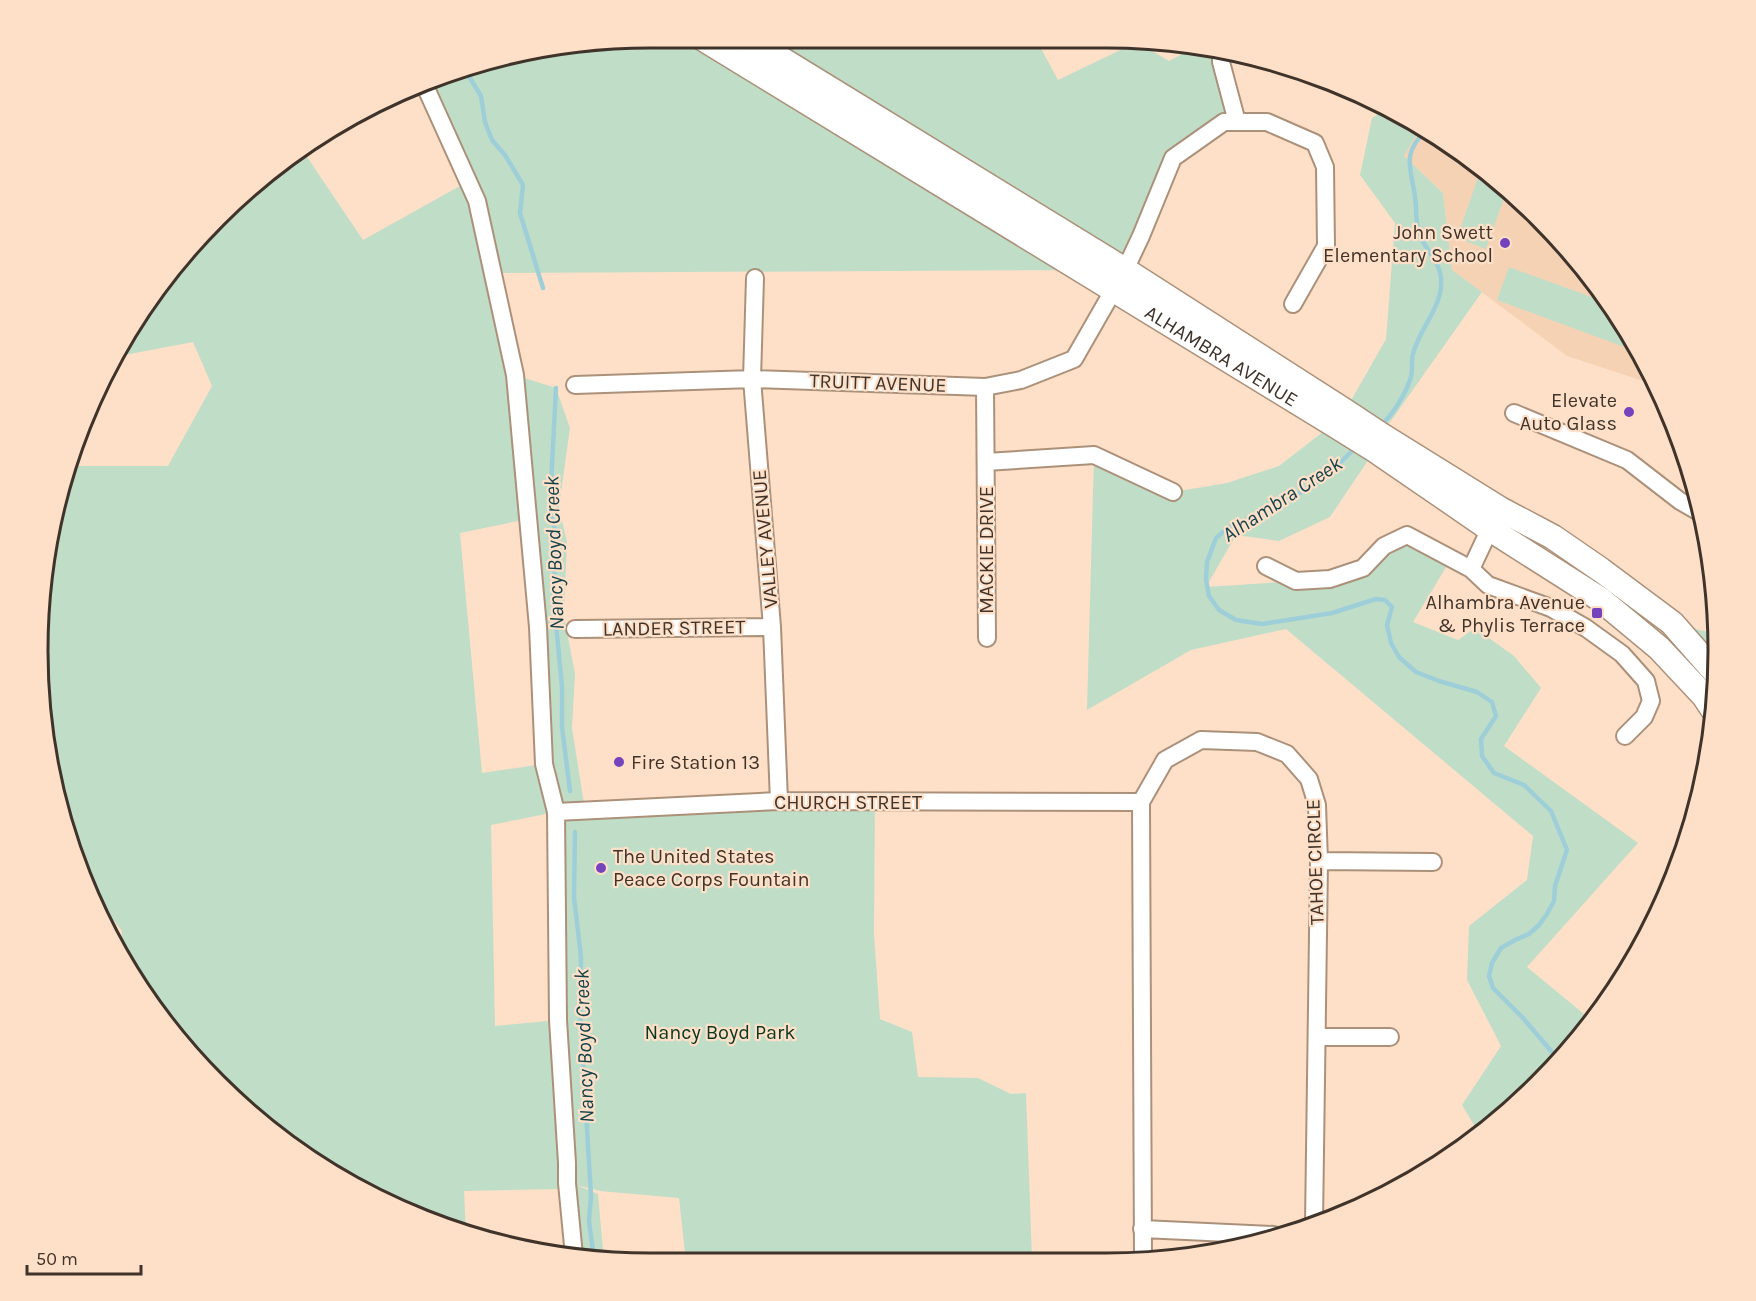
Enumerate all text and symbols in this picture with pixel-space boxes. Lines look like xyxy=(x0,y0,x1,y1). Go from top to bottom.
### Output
place label: John Swett Elementary School xyxy=(1323,221,1493,267)
marker: John Swett Elementary School xyxy=(1498,236,1512,250)
street label: ALHAMBRA AVENUE xyxy=(1141,300,1302,411)
street label: TRUITT AVENUE xyxy=(809,369,947,397)
place label: Elevate Auto Glass xyxy=(1520,389,1617,435)
marker: Elevate Auto Glass xyxy=(1622,405,1636,419)
water label: Alhambra Creek xyxy=(1218,451,1347,547)
street label: VALLEY AVENUE xyxy=(747,469,783,609)
water label: Nancy Boyd Creek xyxy=(539,475,569,630)
street label: MACKIE DRIVE xyxy=(975,486,998,614)
place label: Alhambra Avenue & Phylis Terrace xyxy=(1425,591,1585,637)
marker: Alhambra Avenue & Phylis Terrace xyxy=(1590,606,1604,620)
street label: LANDER STREET xyxy=(602,615,746,641)
place label: Fire Station 13 xyxy=(631,751,760,774)
marker: Fire Station 13 xyxy=(612,755,626,769)
street label: CHURCH STREET xyxy=(774,791,922,814)
street label: TAHOE CIRCLE xyxy=(1301,799,1329,925)
place label: The United States Peace Corps Fountain xyxy=(613,845,810,891)
marker: The United States Peace Corps Fountain xyxy=(594,861,608,875)
water label: Nancy Boyd Creek xyxy=(569,968,599,1123)
park label: Nancy Boyd Park xyxy=(645,1021,796,1044)
scale bar xyxy=(27,1238,141,1276)
text: 50 m xyxy=(36,1248,78,1270)

